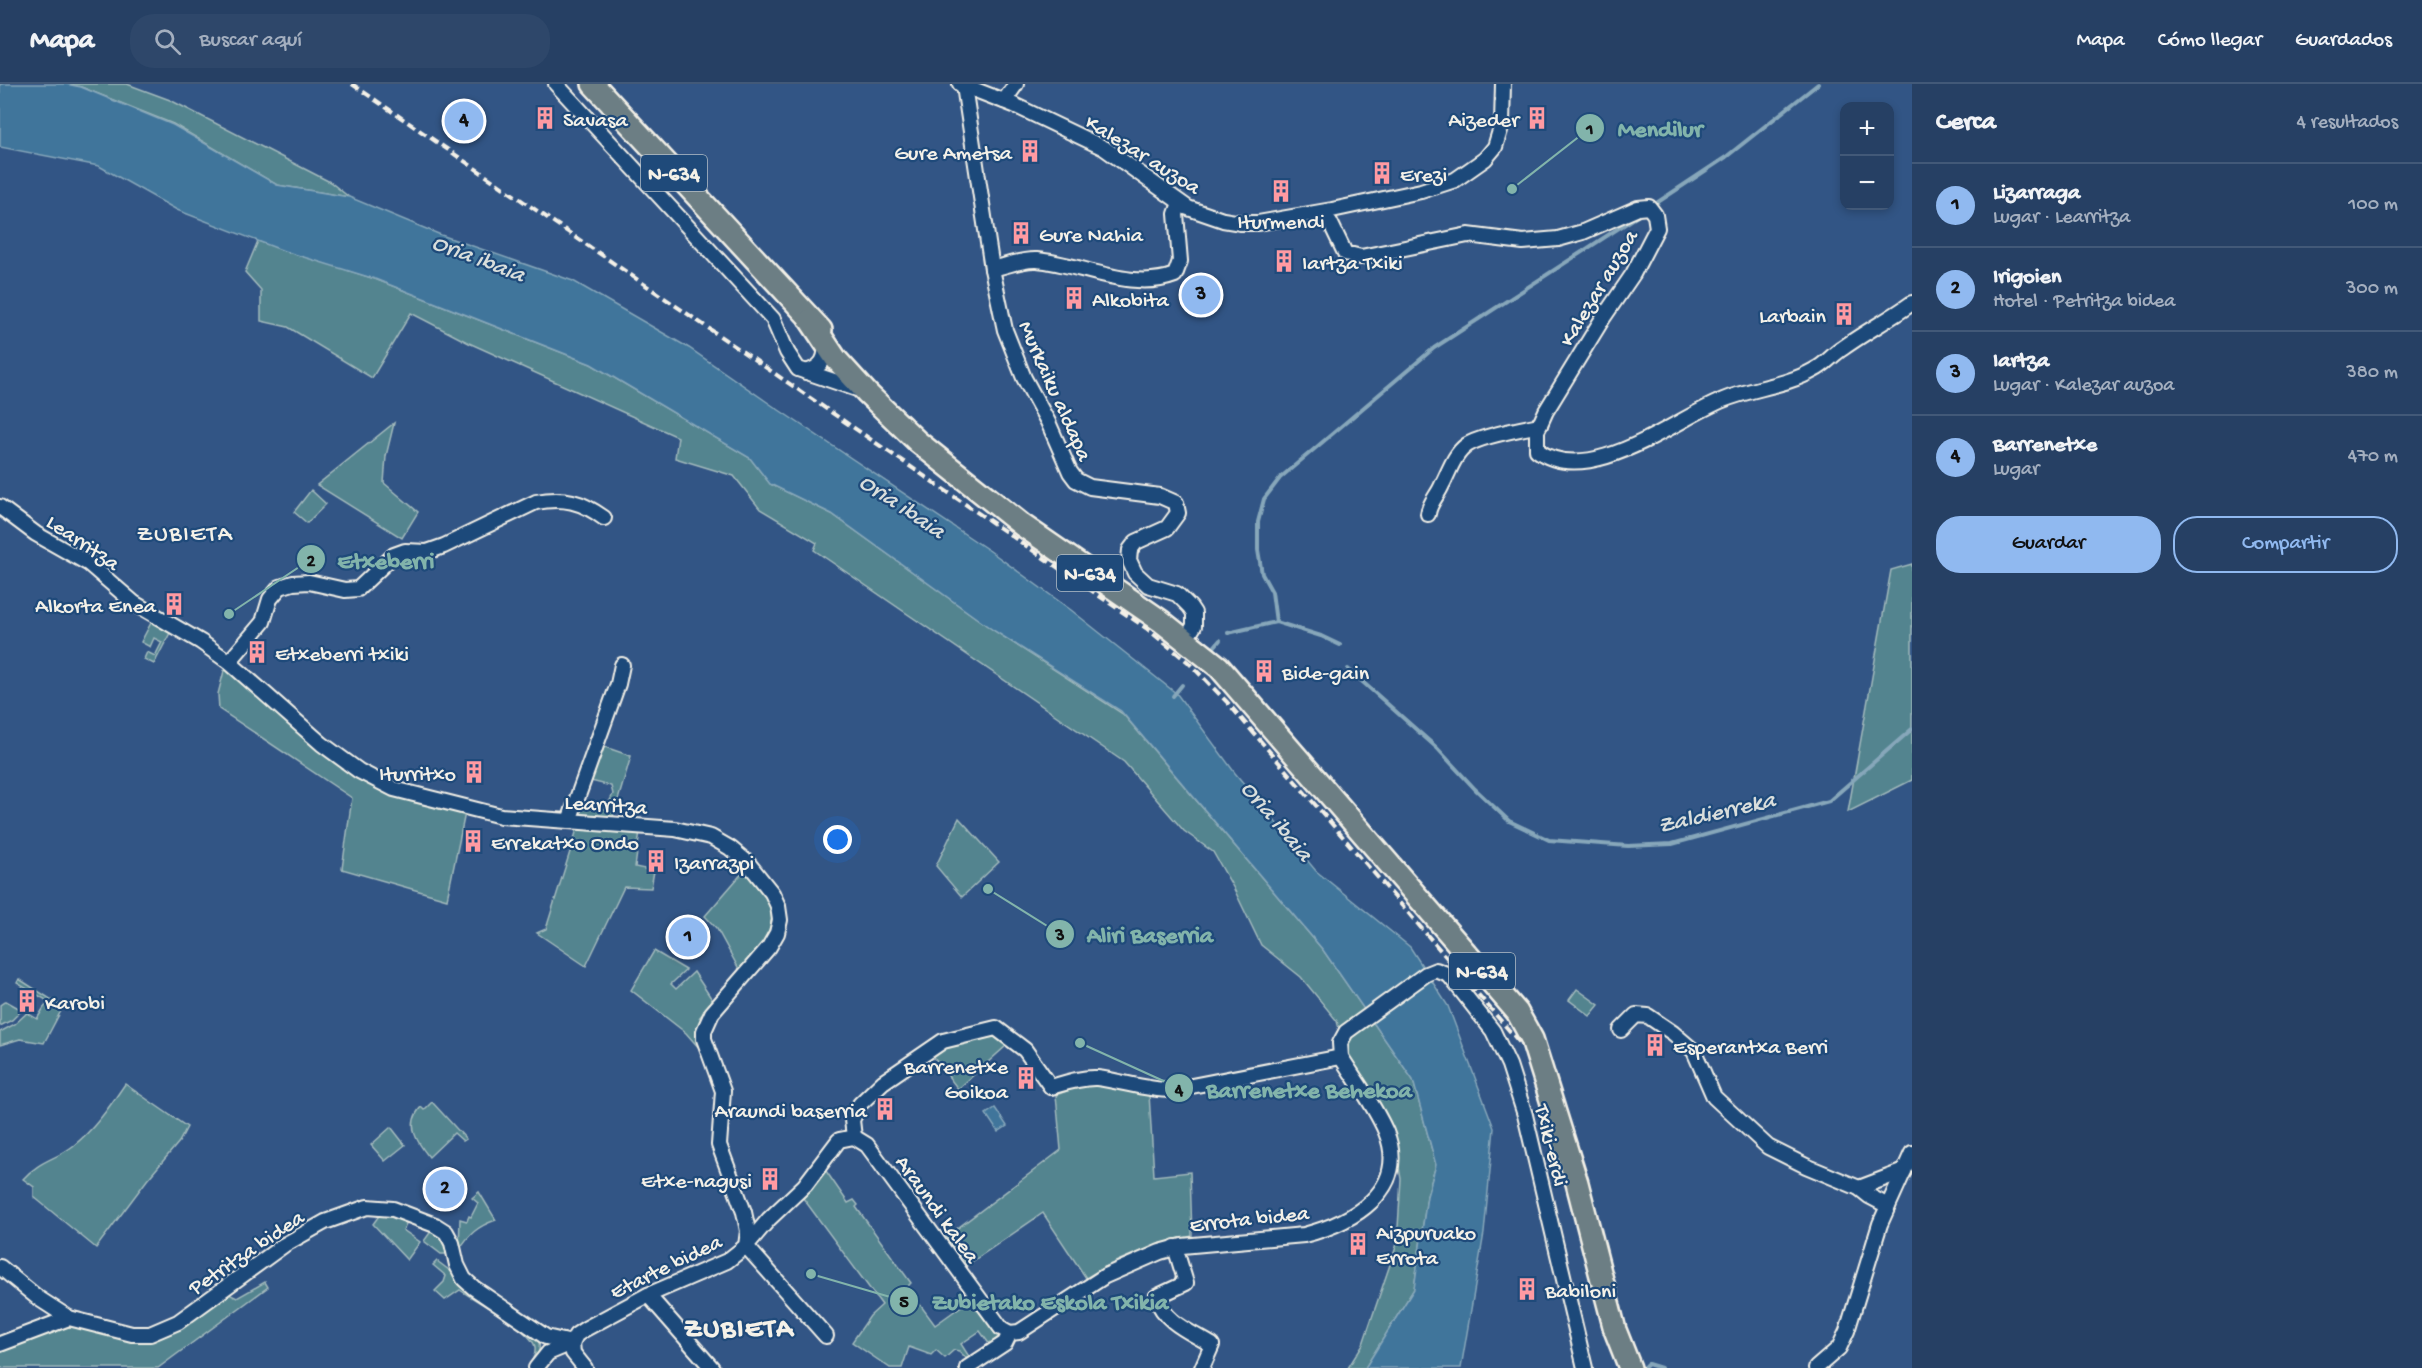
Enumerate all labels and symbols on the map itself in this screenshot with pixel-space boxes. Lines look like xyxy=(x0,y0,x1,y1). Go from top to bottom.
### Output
pin: 4 xyxy=(444,99,484,144)
building icon: Savasa xyxy=(532,105,558,131)
building icon: Aizeder xyxy=(1524,105,1550,131)
callout: Mendilur xyxy=(1575,107,1714,149)
place label: Savasa xyxy=(563,109,628,135)
place label: Aizeder xyxy=(1448,109,1521,135)
street label: Kalezar auzoa xyxy=(1079,111,1205,203)
text: Mendilur xyxy=(1618,117,1705,146)
text: 1 xyxy=(1585,120,1594,141)
building icon: Gure Ametsa xyxy=(1017,138,1043,164)
place label: Gure Ametsa xyxy=(894,142,1013,168)
road number: N-634 xyxy=(641,155,707,191)
building icon: Erezi xyxy=(1369,160,1395,186)
place label: Erezi xyxy=(1400,164,1447,190)
building icon: Iturmendi xyxy=(1268,178,1294,204)
place label: Iturmendi xyxy=(1237,211,1325,237)
building icon: Gure Nahia xyxy=(1008,220,1034,246)
place label: Gure Nahia xyxy=(1039,224,1144,250)
street label: Kalezar auzoa xyxy=(1555,225,1646,352)
water label: Oria ibaia xyxy=(427,229,530,292)
building icon: Iartza Txiki xyxy=(1271,248,1297,274)
place label: Iartza Txiki xyxy=(1302,252,1403,278)
pin: 3 xyxy=(1182,272,1220,318)
building icon: Alkobita xyxy=(1061,285,1087,311)
place label: Alkobita xyxy=(1092,289,1169,315)
building icon: Larbain xyxy=(1831,301,1857,327)
place label: Larbain xyxy=(1759,305,1827,331)
street label: Murkaiku aldapa xyxy=(1011,317,1096,466)
water label: Oria ibaia xyxy=(853,469,951,548)
street label: Learritza xyxy=(40,510,124,579)
district label: ZUBIETA xyxy=(137,521,233,550)
callout: Etxeberri xyxy=(296,538,447,580)
text: Etxeberri xyxy=(337,549,435,578)
text: 2 xyxy=(307,552,316,573)
road number: N-634 xyxy=(1057,555,1123,591)
building icon: Alkorta Enea xyxy=(161,591,187,617)
place label: Alkorta Enea xyxy=(35,595,157,621)
building icon: Etxeberri txiki xyxy=(244,639,270,665)
place label: Etxeberri txiki xyxy=(275,643,409,669)
building icon: Bide-gain xyxy=(1251,658,1277,684)
place label: Bide-gain xyxy=(1281,662,1370,688)
building icon: Iturritxo xyxy=(461,759,487,785)
place label: Iturritxo xyxy=(379,763,456,789)
water label: Oria ibaia xyxy=(1233,776,1319,870)
water label: Zaldierreka xyxy=(1655,787,1780,842)
street label: Learritza xyxy=(563,791,649,823)
your location xyxy=(823,825,852,854)
building icon: Errekatxo Ondo xyxy=(460,828,486,854)
place label: Errekatxo Ondo xyxy=(491,832,639,858)
building icon: Izarrazpi xyxy=(643,848,669,874)
place label: Izarrazpi xyxy=(674,852,754,878)
callout: Aliri Baserria xyxy=(1045,913,1225,955)
pin: 1 xyxy=(668,914,708,960)
text: Aliri Baserria xyxy=(1086,923,1215,952)
text: 3 xyxy=(1054,926,1065,947)
road number: N-634 xyxy=(1449,953,1515,989)
building icon: Karobi xyxy=(14,988,40,1014)
place label: Karobi xyxy=(45,992,105,1018)
building icon: Esperantxa Berri xyxy=(1642,1032,1668,1058)
place label: Esperantxa Berri xyxy=(1673,1036,1828,1062)
place label: Barrenetxe Goikoa xyxy=(903,1056,1009,1107)
building icon: Barrenetxe Goikoa xyxy=(1013,1065,1039,1091)
callout: Barrenetxe Behekoa xyxy=(1164,1067,1424,1109)
text: Barrenetxe Behekoa xyxy=(1205,1078,1414,1107)
text: 4 xyxy=(1174,1081,1184,1102)
building icon: Araundi baserria xyxy=(872,1096,898,1122)
place label: Araundi baserria xyxy=(715,1100,868,1126)
street label: Txiki-erdi xyxy=(1526,1101,1572,1189)
street label: Araundi kalea xyxy=(888,1151,984,1270)
pin: 2 xyxy=(426,1166,464,1212)
building icon: Etxe-nagusi xyxy=(757,1166,783,1192)
place label: Etxe-nagusi xyxy=(641,1170,752,1196)
street label: Errota bidea xyxy=(1188,1202,1311,1240)
street label: Petritza bidea xyxy=(184,1206,311,1303)
place label: Aizpuruako Errota xyxy=(1376,1222,1476,1273)
street label: Etarte bidea xyxy=(607,1230,728,1307)
building icon: Aizpuruako Errota xyxy=(1345,1231,1371,1257)
building icon: Babiloni xyxy=(1514,1276,1540,1302)
callout: Zubietako Eskola Txikia xyxy=(889,1280,1180,1322)
place label: Babiloni xyxy=(1544,1280,1616,1306)
text: Zubietako Eskola Txikia xyxy=(932,1290,1170,1319)
text: 5 xyxy=(899,1293,909,1314)
district label: ZUBIETA xyxy=(684,1314,795,1347)

